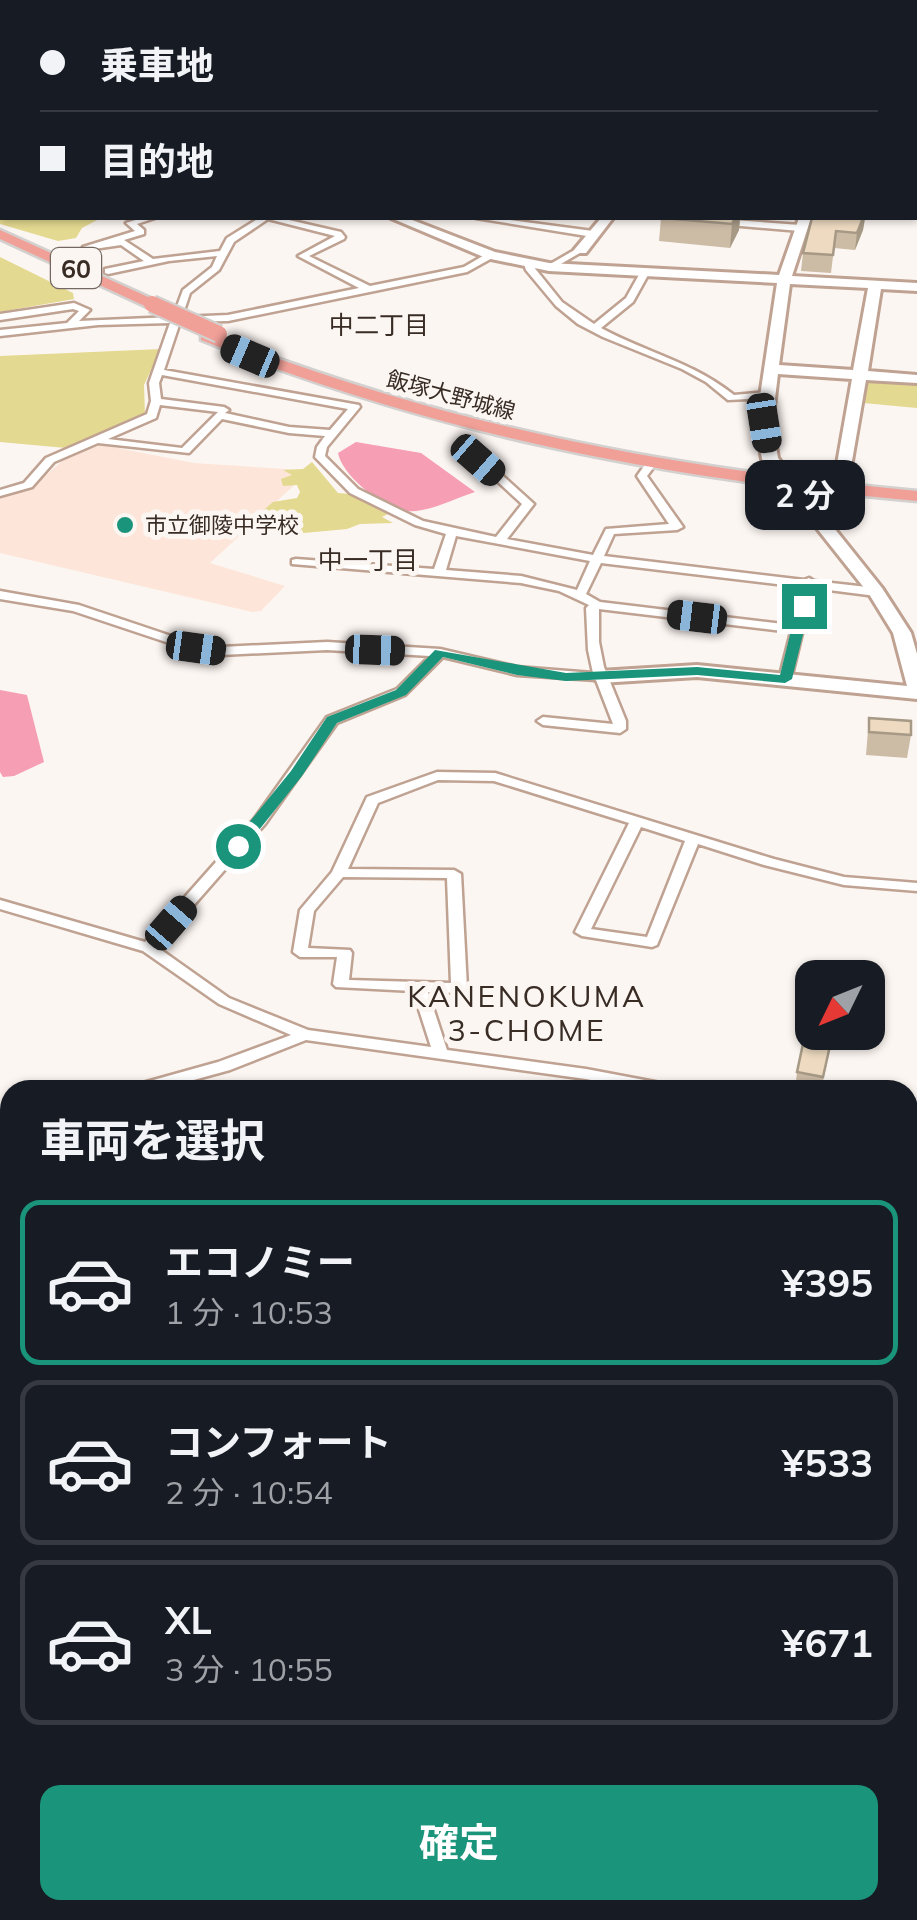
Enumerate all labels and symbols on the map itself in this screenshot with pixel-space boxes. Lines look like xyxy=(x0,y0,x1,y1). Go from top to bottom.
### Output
road number: 60 xyxy=(51,248,101,288)
district label: 中二丁目 xyxy=(329,309,429,340)
car xyxy=(217,330,283,382)
street label: 飯塚大野城線 xyxy=(384,364,518,426)
car xyxy=(744,391,784,455)
car xyxy=(446,429,510,491)
callout: 2 分 xyxy=(744,461,864,531)
place label: 市立御陵中学校 xyxy=(145,511,299,539)
marker: 市立御陵中学校 xyxy=(114,514,136,536)
district label: 中一丁目 xyxy=(318,544,418,575)
route end xyxy=(782,584,827,629)
car xyxy=(665,598,729,636)
car xyxy=(164,629,228,667)
car xyxy=(344,634,406,666)
route start xyxy=(216,824,261,869)
car xyxy=(140,891,202,955)
north arrow xyxy=(795,960,885,1050)
district label: KANENOKUMA 3-CHOME xyxy=(407,977,647,1049)

